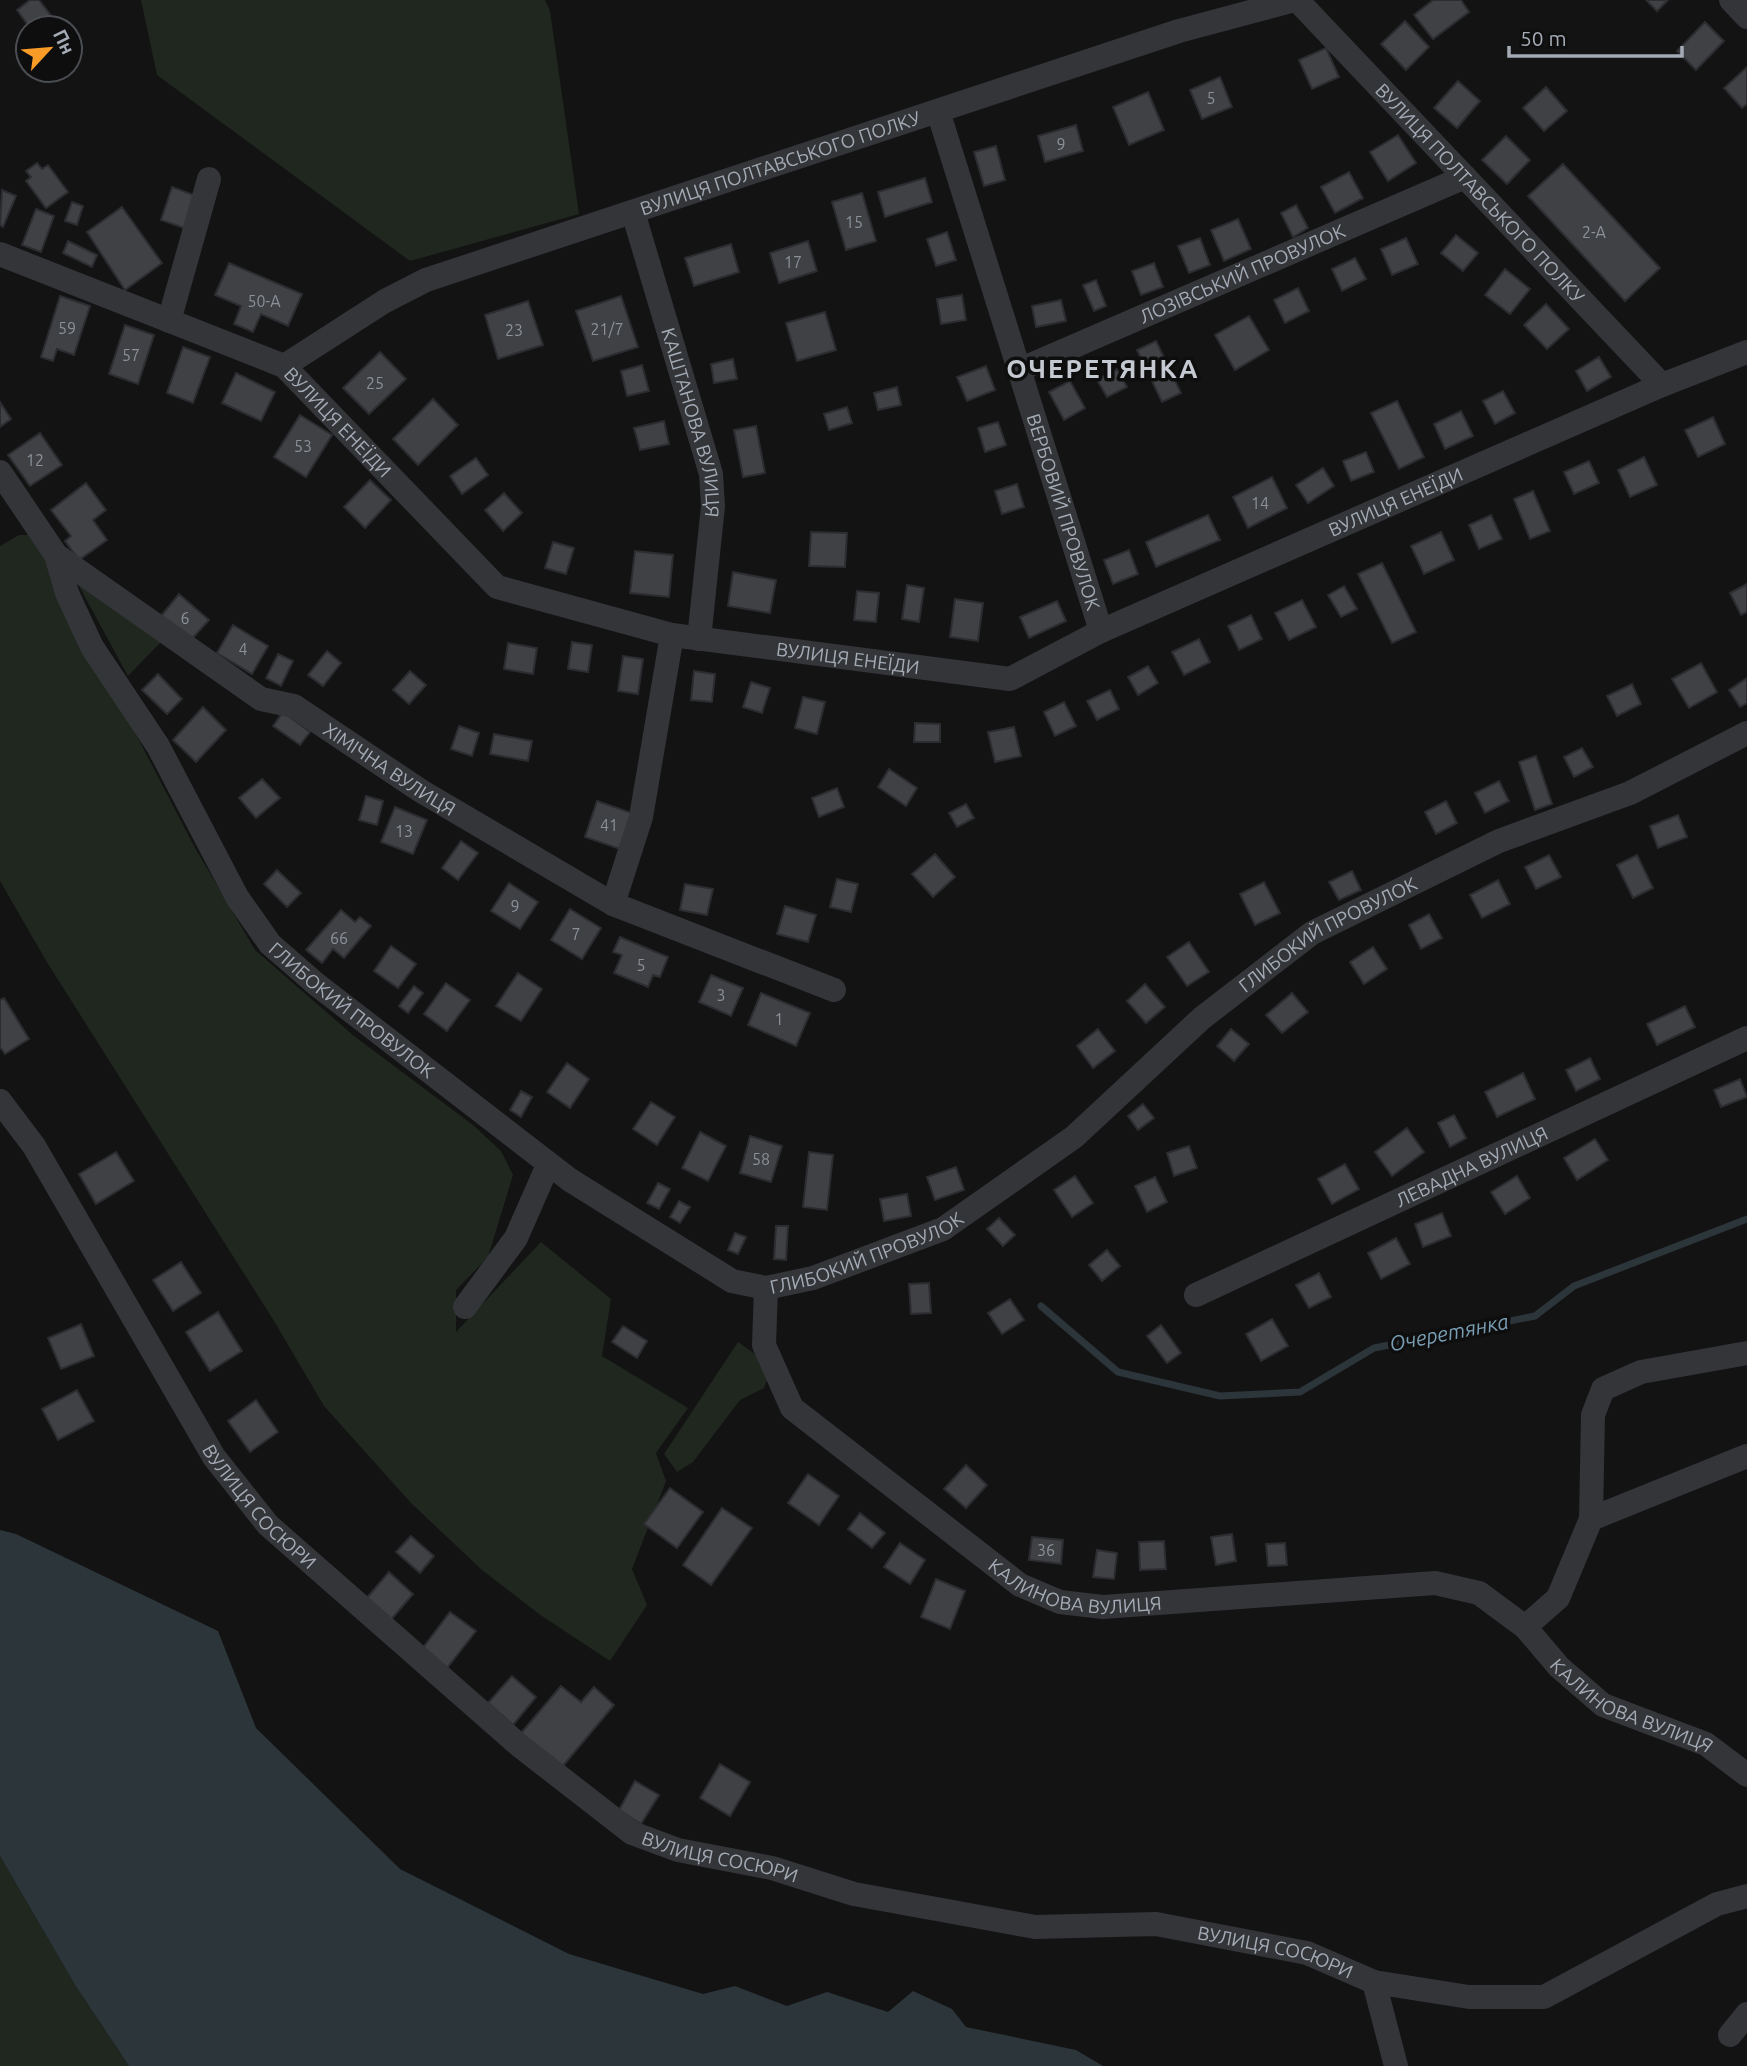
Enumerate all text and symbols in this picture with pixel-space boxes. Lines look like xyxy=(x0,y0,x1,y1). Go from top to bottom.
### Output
north arrow xyxy=(14,14,84,84)
scale bar xyxy=(1509,14,1682,58)
text: Пн xyxy=(49,26,80,58)
text: 50 m xyxy=(1520,26,1567,50)
street label: ВУЛИЦЯ ПОЛТАВСЬКОГО ПОЛКУ xyxy=(1371,79,1589,307)
house number: 5 xyxy=(1206,89,1216,107)
street label: ВУЛИЦЯ ПОЛТАВСЬКОГО ПОЛКУ xyxy=(637,106,923,219)
house number: 9 xyxy=(1056,135,1066,153)
house number: 15 xyxy=(845,213,863,231)
street label: ЛОЗІВСЬКИЙ ПРОВУЛОК xyxy=(1136,219,1349,328)
house number: 2-А xyxy=(1582,223,1607,241)
house number: 17 xyxy=(784,253,802,271)
house number: 50-А xyxy=(247,292,281,310)
house number: 59 xyxy=(58,319,76,337)
house number: 21/7 xyxy=(591,320,623,338)
house number: 23 xyxy=(505,321,523,339)
street label: КАШТАНОВА ВУЛИЦЯ xyxy=(657,325,724,518)
house number: 57 xyxy=(122,346,140,364)
district label: ОЧЕРЕТЯНКА xyxy=(1006,354,1200,383)
street label: ВУЛИЦЯ ЕНЕЇДИ xyxy=(280,362,396,482)
house number: 25 xyxy=(366,374,384,392)
street label: ВЕРБОВИЙ ПРОВУЛОК xyxy=(1023,411,1105,613)
house number: 53 xyxy=(294,437,312,455)
house number: 12 xyxy=(26,451,44,469)
street label: ВУЛИЦЯ ЕНЕЇДИ xyxy=(1325,463,1466,541)
house number: 14 xyxy=(1251,494,1269,512)
house number: 6 xyxy=(180,609,190,627)
street label: ВУЛИЦЯ ЕНЕЇДИ xyxy=(775,638,921,678)
house number: 4 xyxy=(238,640,248,658)
street label: ХІМІЧНА ВУЛИЦЯ xyxy=(319,718,460,820)
house number: 41 xyxy=(600,816,618,834)
house number: 13 xyxy=(395,822,413,840)
street label: ГЛИБОКИЙ ПРОВУЛОК xyxy=(1234,872,1421,997)
house number: 9 xyxy=(510,897,520,915)
house number: 7 xyxy=(571,925,581,943)
house number: 66 xyxy=(330,929,348,947)
street label: ГЛИБОКИЙ ПРОВУЛОК xyxy=(265,937,439,1083)
house number: 5 xyxy=(636,956,646,974)
house number: 3 xyxy=(716,986,726,1004)
house number: 1 xyxy=(774,1010,784,1028)
street label: ЛЕВАДНА ВУЛИЦЯ xyxy=(1392,1122,1551,1211)
house number: 58 xyxy=(752,1150,770,1168)
street label: ГЛИБОКИЙ ПРОВУЛОК xyxy=(768,1207,968,1298)
water label: Очеретянка xyxy=(1387,1309,1510,1355)
street label: ВУЛИЦЯ СОСЮРИ xyxy=(198,1440,321,1573)
house number: 36 xyxy=(1037,1541,1055,1559)
street label: КАЛИНОВА ВУЛИЦЯ xyxy=(984,1554,1162,1618)
street label: КАЛИНОВА ВУЛИЦЯ xyxy=(1546,1654,1718,1757)
street label: ВУЛИЦЯ СОСЮРИ xyxy=(639,1827,801,1887)
street label: ВУЛИЦЯ СОСЮРИ xyxy=(1196,1921,1356,1983)

